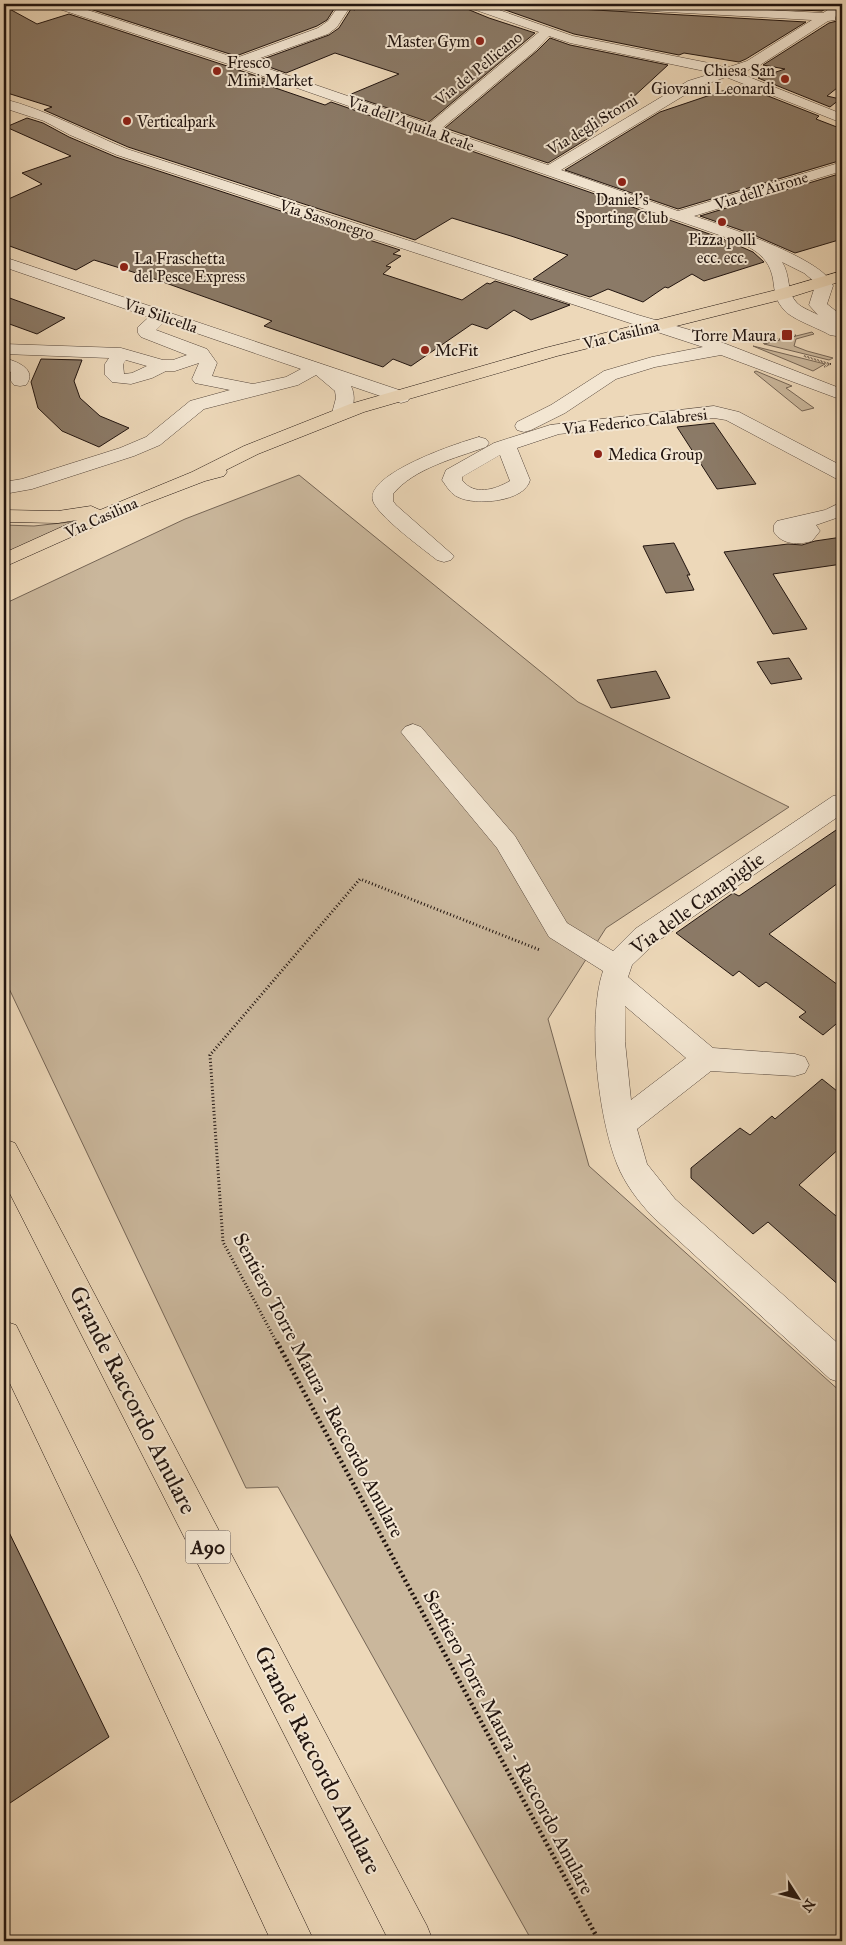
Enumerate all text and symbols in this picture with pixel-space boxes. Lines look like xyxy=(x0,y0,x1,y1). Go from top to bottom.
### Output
street label: Via del Pellicano xyxy=(430,27,526,110)
place label: Master Gym xyxy=(387,32,471,51)
marker: Master Gym xyxy=(474,35,486,47)
place label: Fresco Mini Market xyxy=(227,53,313,90)
place label: Chiesa San Giovanni Leonardi xyxy=(651,61,776,98)
marker: Fresco Mini Market xyxy=(211,65,223,77)
marker: Chiesa San Giovanni Leonardi xyxy=(779,73,791,85)
street label: Via degli Storni xyxy=(543,90,642,160)
street label: Via dell'Aquila Reale xyxy=(344,91,477,156)
place label: Verticalpark xyxy=(136,112,216,131)
marker: Verticalpark xyxy=(121,115,133,127)
street label: Via dell'Airone xyxy=(711,167,811,214)
marker: Daniel's Sporting Club xyxy=(616,176,628,188)
place label: Daniel's Sporting Club xyxy=(576,190,668,228)
street label: Via Sassonegro xyxy=(276,195,377,245)
marker: Pizza polli ecc. ecc. xyxy=(716,216,728,228)
place label: Pizza polli ecc. ecc. xyxy=(688,230,756,267)
place label: La Fraschetta del Pesce Express xyxy=(134,249,246,286)
marker: La Fraschetta del Pesce Express xyxy=(118,261,130,273)
street label: Via Silicella xyxy=(120,294,200,337)
street label: Via Casilina xyxy=(580,316,661,353)
place label: Torre Maura xyxy=(692,326,776,345)
marker: Torre Maura xyxy=(780,328,794,342)
place label: McFit xyxy=(435,341,479,360)
marker: McFit xyxy=(419,344,431,356)
street label: Via Federico Calabresi xyxy=(561,404,709,439)
place label: Medica Group xyxy=(608,445,703,464)
marker: Medica Group xyxy=(592,448,604,460)
street label: Via Casilina xyxy=(61,493,141,542)
street label: Via delle Canapiglie xyxy=(625,846,769,961)
street label: Sentiero Torre Maura - Raccordo Anulare xyxy=(228,1229,410,1541)
street label: Grande Raccordo Anulare xyxy=(62,1281,204,1519)
road number: A90 xyxy=(186,1530,230,1564)
street label: Sentiero Torre Maura - Raccordo Anulare xyxy=(418,1586,600,1898)
street label: Grande Raccordo Anulare xyxy=(247,1641,389,1879)
north arrow xyxy=(774,1872,824,1922)
text: N xyxy=(798,1896,818,1915)

